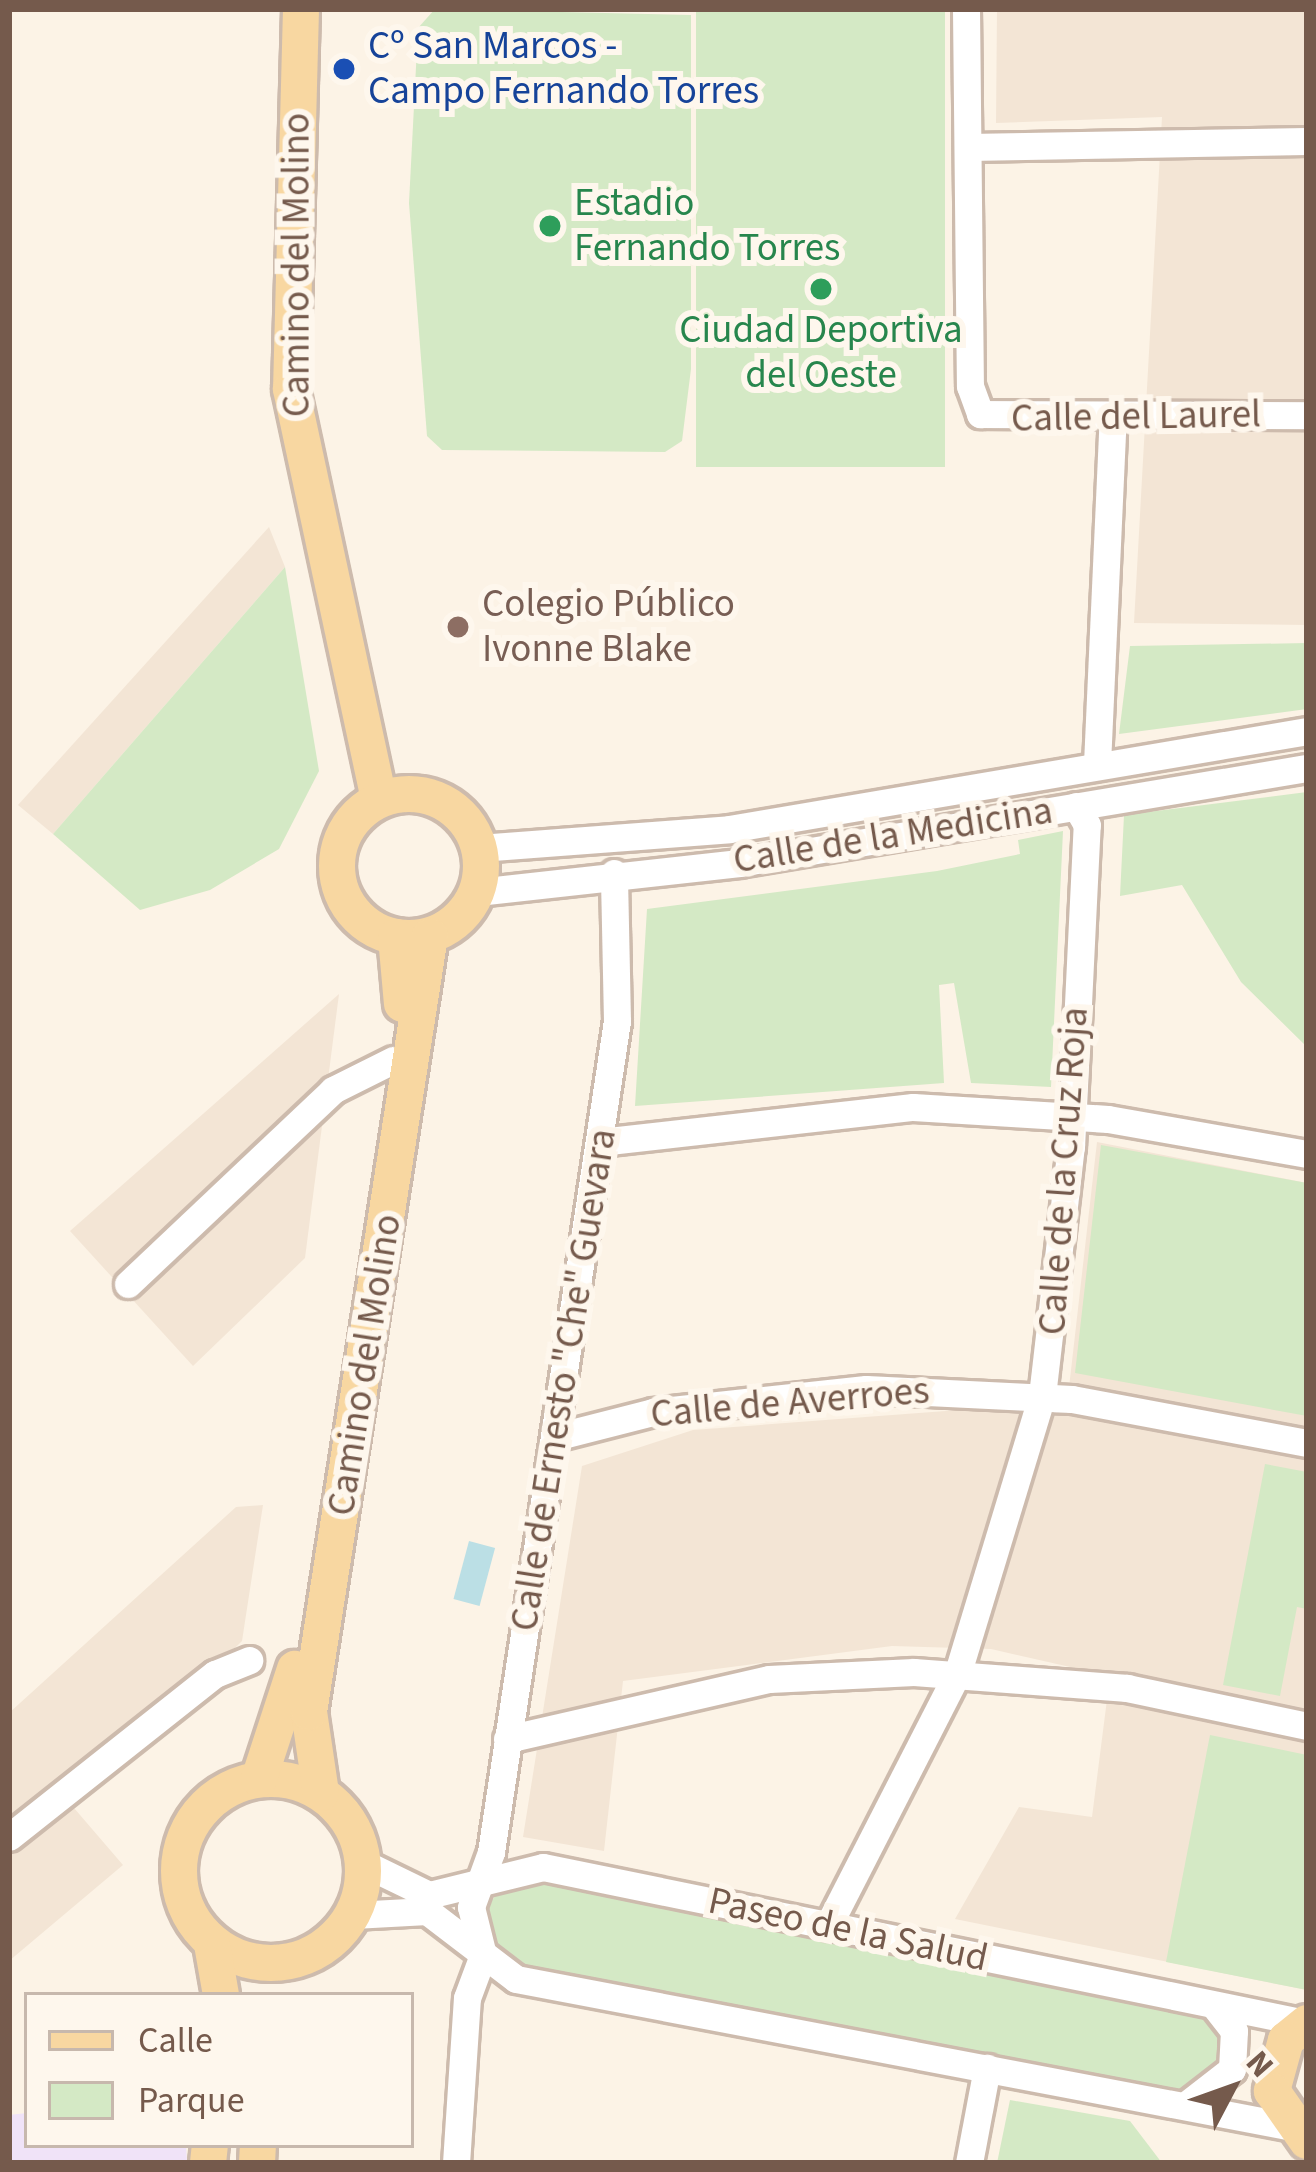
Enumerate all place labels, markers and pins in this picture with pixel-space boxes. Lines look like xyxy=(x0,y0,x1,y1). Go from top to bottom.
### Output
place label: Cº San Marcos - Campo Fernando Torres xyxy=(368,24,759,115)
marker: Cº San Marcos - Campo Fernando Torres xyxy=(331,56,357,82)
place label: Estadio Fernando Torres xyxy=(574,181,840,272)
marker: Estadio Fernando Torres xyxy=(537,213,563,239)
marker: Ciudad Deportiva del Oeste xyxy=(808,276,834,302)
place label: Ciudad Deportiva del Oeste xyxy=(679,308,963,399)
place label: Colegio Público Ivonne Blake xyxy=(482,582,735,673)
marker: Colegio Público Ivonne Blake xyxy=(445,614,471,640)

